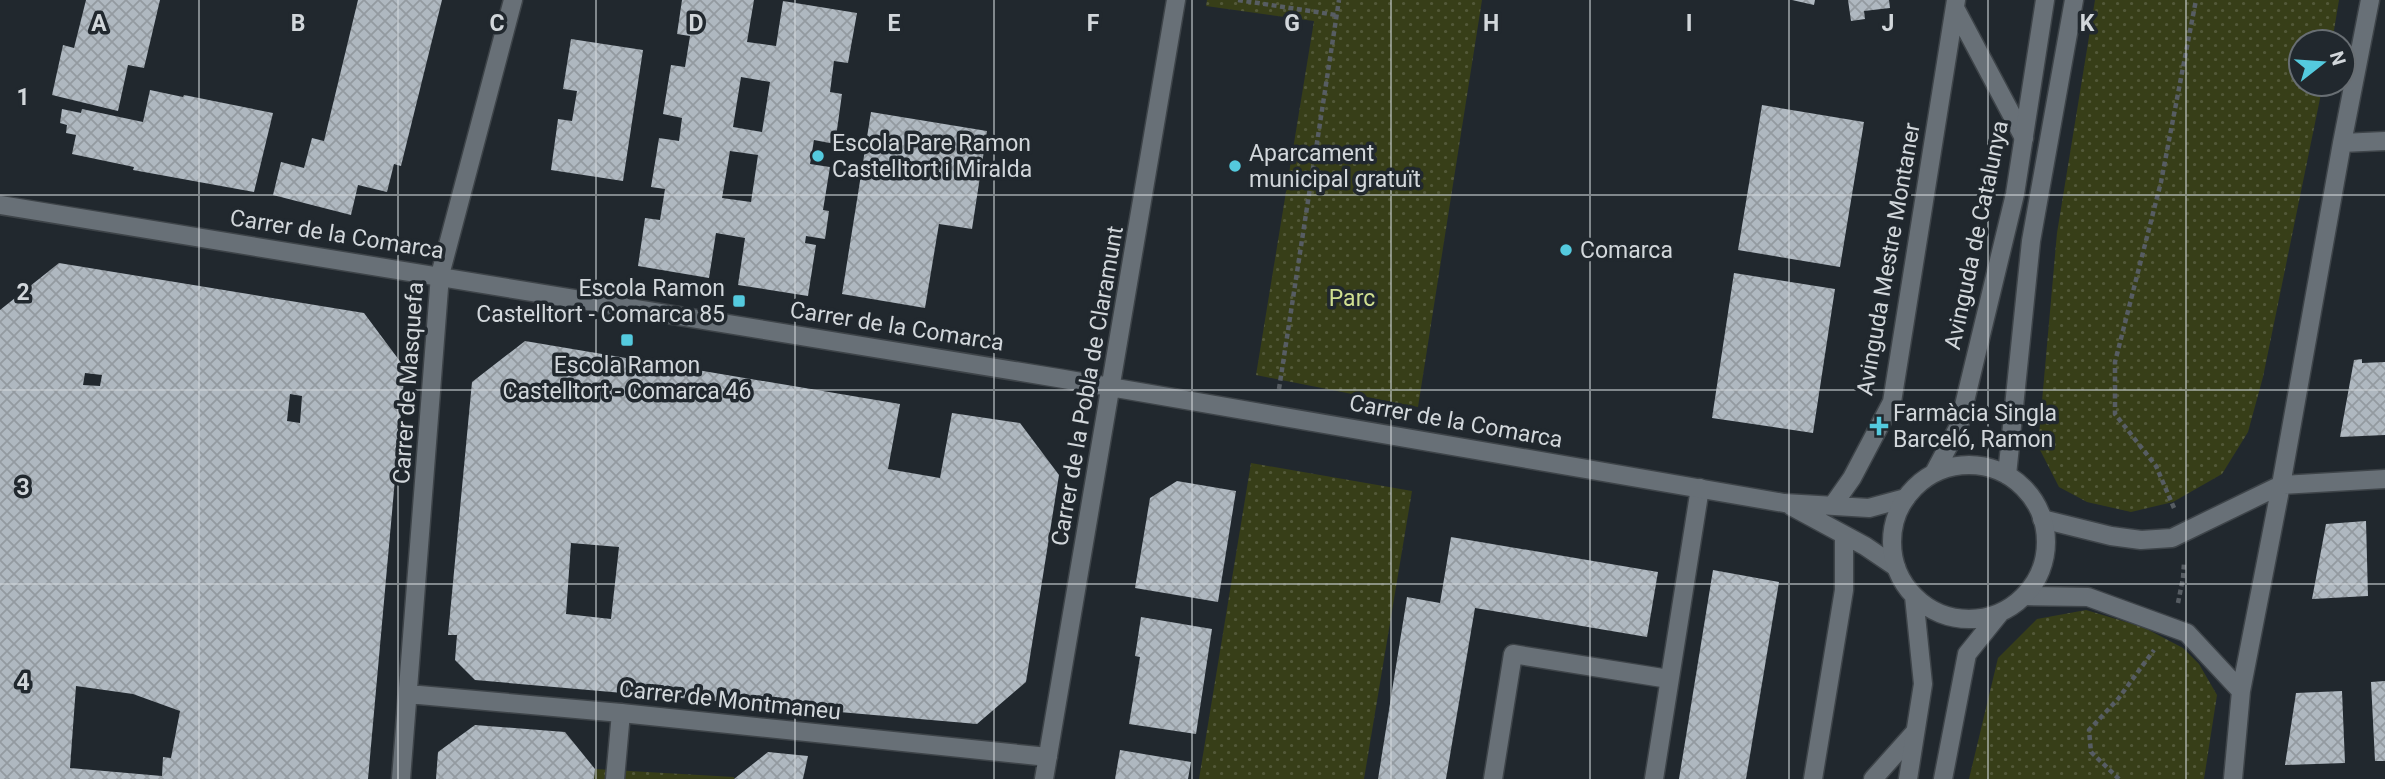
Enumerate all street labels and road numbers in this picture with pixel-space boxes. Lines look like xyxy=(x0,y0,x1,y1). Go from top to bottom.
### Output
street label: Avinguda de Catalunya xyxy=(1939,118,2014,352)
street label: Avinguda Mestre Montaner xyxy=(1851,120,1926,398)
street label: Carrer de la Comarca xyxy=(228,204,446,265)
street label: Carrer de la Pobla de Claramunt xyxy=(1046,224,1129,548)
street label: Carrer de Masquefa xyxy=(388,281,429,485)
street label: Carrer de la Comarca xyxy=(788,296,1006,357)
street label: Carrer de la Comarca xyxy=(1347,389,1565,454)
street label: Carrer de Montmaneu xyxy=(618,675,842,726)

